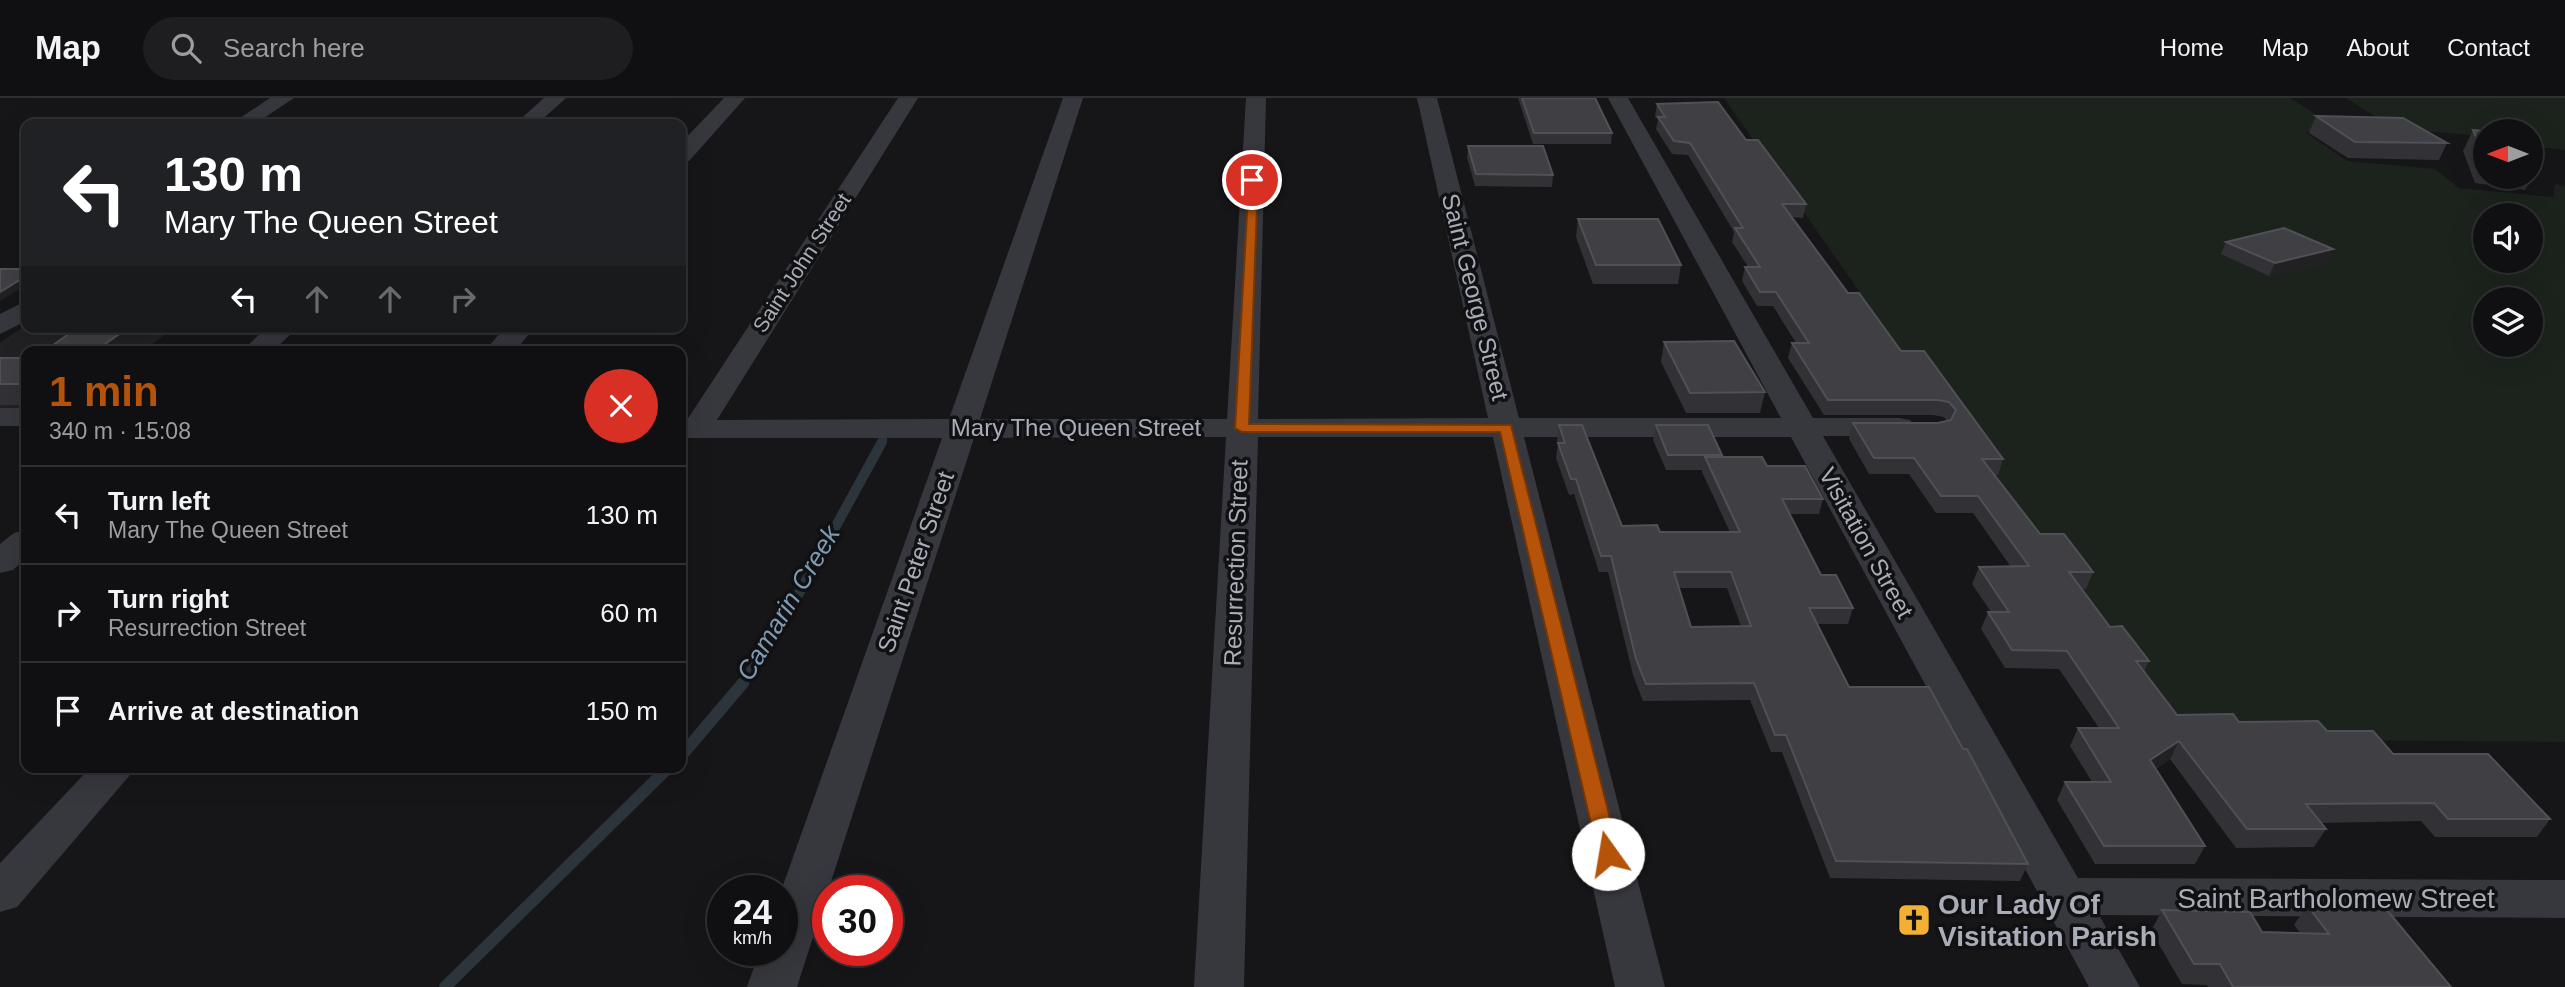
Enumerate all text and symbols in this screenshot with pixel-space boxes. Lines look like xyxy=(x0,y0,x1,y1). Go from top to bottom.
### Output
search box xyxy=(143,17,633,80)
text: Map xyxy=(35,29,101,66)
icon: search xyxy=(167,29,205,67)
text: Search here xyxy=(223,33,365,63)
text: Home xyxy=(2160,34,2224,61)
text: Map xyxy=(2262,34,2309,61)
text: About xyxy=(2347,34,2409,61)
text: Contact xyxy=(2447,34,2530,61)
north arrow xyxy=(2473,119,2543,189)
map controls xyxy=(2473,119,2543,357)
icon: left xyxy=(49,147,140,238)
text: 130 m xyxy=(164,147,303,201)
pin xyxy=(1222,150,1282,210)
icon: arrive xyxy=(1233,161,1271,199)
street label: Saint John Street xyxy=(748,189,855,337)
street label: Saint George Street xyxy=(1437,191,1514,403)
button: sound xyxy=(2473,203,2543,273)
text: Mary The Queen Street xyxy=(164,204,498,240)
icon: left xyxy=(225,280,263,318)
icon: ahead xyxy=(298,280,336,318)
icon: ahead xyxy=(371,280,409,318)
icon: right xyxy=(444,280,482,318)
button: layers xyxy=(2473,287,2543,357)
text: 1 min xyxy=(49,368,159,415)
button: close xyxy=(584,369,658,443)
street label: Mary The Queen Street xyxy=(951,414,1202,441)
text: 340 m · 15:08 xyxy=(49,418,191,444)
street label: Resurrection Street xyxy=(1218,459,1253,667)
street label: Visitation Street xyxy=(1814,463,1919,623)
street label: Saint Peter Street xyxy=(872,468,959,656)
text: Turn left xyxy=(108,486,210,516)
icon: left xyxy=(49,496,87,534)
text: 130 m xyxy=(586,500,658,530)
text: Mary The Queen Street xyxy=(108,517,348,543)
water label: Camarin Creek xyxy=(730,519,847,686)
text: Turn right xyxy=(108,584,229,614)
icon: right xyxy=(49,594,87,632)
text: 60 m xyxy=(600,598,658,628)
text: Resurrection Street xyxy=(108,615,306,641)
icon: arrive xyxy=(49,692,87,730)
text: Arrive at destination xyxy=(108,696,359,726)
text: 150 m xyxy=(586,696,658,726)
position arrow xyxy=(1571,817,1645,891)
speed limit sign: 30 xyxy=(812,875,903,966)
street label: Saint Bartholomew Street xyxy=(2177,883,2495,914)
place label: Our Lady Of Visitation Parish xyxy=(1938,889,2157,952)
text: 24 xyxy=(733,892,772,931)
church icon: Our Lady Of Visitation Parish xyxy=(1895,901,1933,939)
text: km/h xyxy=(733,928,772,948)

